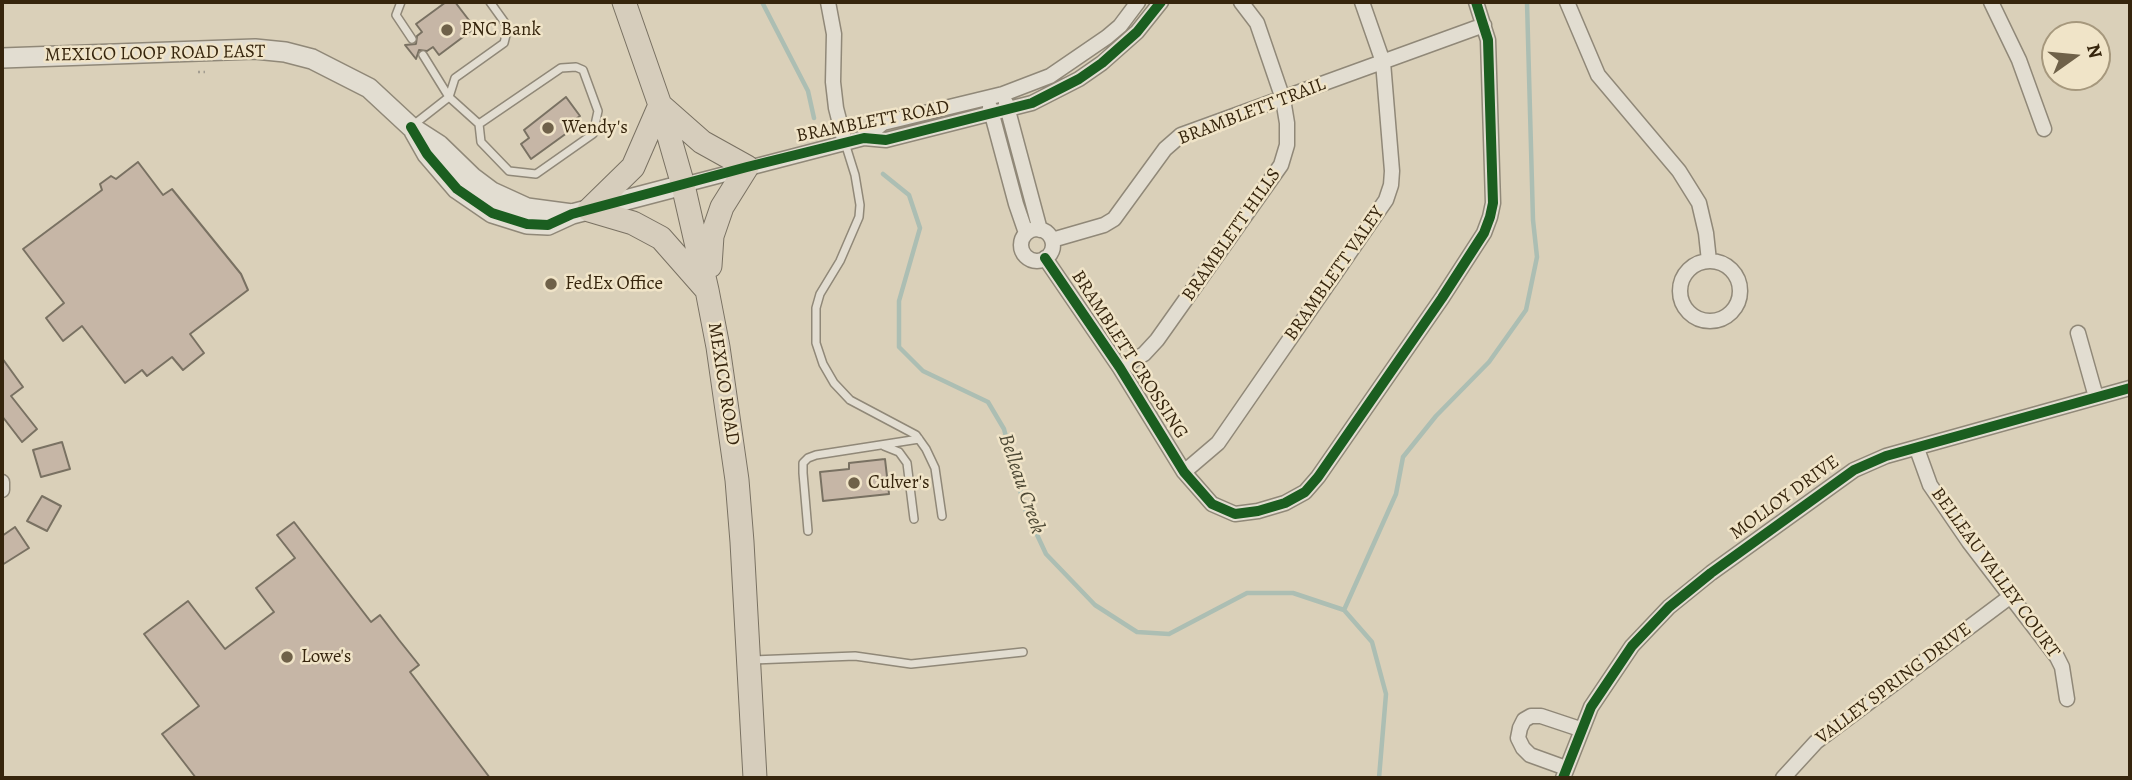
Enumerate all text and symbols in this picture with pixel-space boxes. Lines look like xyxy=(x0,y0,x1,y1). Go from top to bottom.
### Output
place label: PNC Bank xyxy=(461,19,541,41)
north arrow xyxy=(2041,21,2111,91)
marker: PNC Bank xyxy=(439,22,455,38)
street label: MEXICO LOOP ROAD EAST xyxy=(44,41,266,67)
text: N xyxy=(2080,41,2109,61)
street label: BRAMBLETT TRAIL xyxy=(1175,73,1329,151)
street label: BRAMBLETT ROAD xyxy=(795,96,951,148)
place label: Wendy's xyxy=(562,117,628,139)
marker: Wendy's xyxy=(540,120,556,136)
street label: BRAMBLETT HILLS xyxy=(1178,164,1286,306)
street label: BRAMBLETT VALEY xyxy=(1280,202,1390,346)
street label: BRAMBLETT CROSSING xyxy=(1066,266,1192,444)
place label: FedEx Office xyxy=(565,273,663,295)
marker: FedEx Office xyxy=(543,276,559,292)
street label: MEXICO ROAD xyxy=(702,321,744,447)
water label: Belleau Creek xyxy=(992,430,1050,538)
street label: MOLLOY DRIVE xyxy=(1726,451,1844,545)
place label: Culver's xyxy=(868,472,930,494)
marker: Culver's xyxy=(846,475,862,491)
street label: BELLEAU VALLEY COURT xyxy=(1926,484,2064,662)
street label: VALLEY SPRING DRIVE xyxy=(1812,618,1976,750)
place label: Lowe's xyxy=(301,646,351,668)
marker: Lowe's xyxy=(279,649,295,665)

